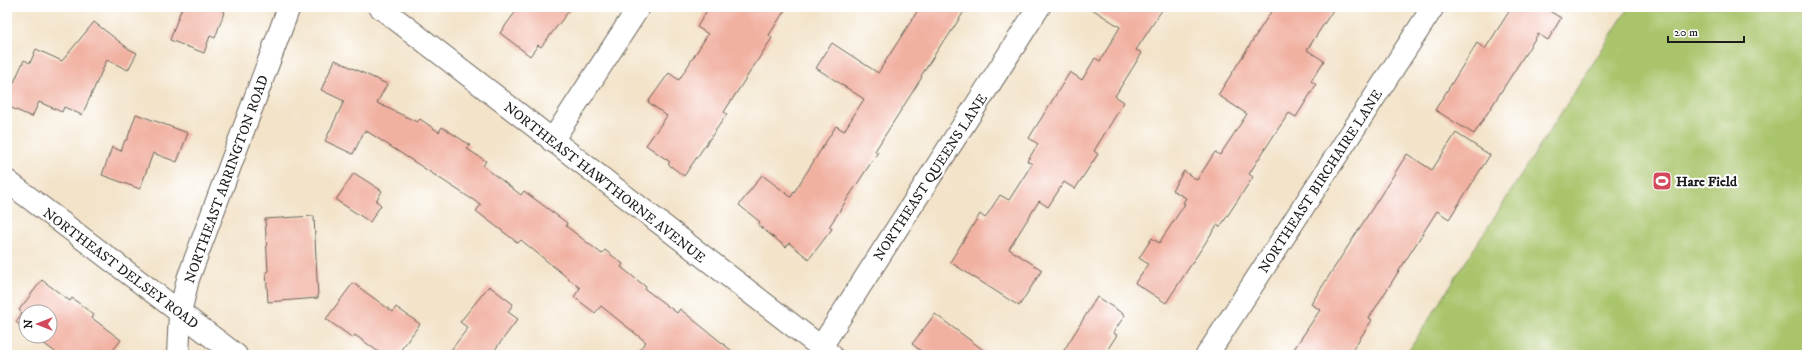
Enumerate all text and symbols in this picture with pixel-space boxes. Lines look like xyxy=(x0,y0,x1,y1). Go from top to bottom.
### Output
scale bar xyxy=(1668,18,1744,44)
text: 20 m xyxy=(1674,25,1698,40)
street label: NORTHEAST ARRINGTON ROAD xyxy=(181,73,273,286)
street label: NORTHEAST BIRCHAIRE LANE xyxy=(1255,86,1387,277)
street label: NORTHEAST QUEENS LANE xyxy=(870,90,992,265)
street label: NORTHEAST HAWTHORNE AVENUE xyxy=(500,98,709,267)
sports icon: Hare Field xyxy=(1651,170,1673,192)
place label: Hare Field xyxy=(1676,173,1738,191)
street label: NORTHEAST DELSEY ROAD xyxy=(39,204,202,333)
north arrow xyxy=(18,304,58,344)
text: N xyxy=(22,319,36,329)

